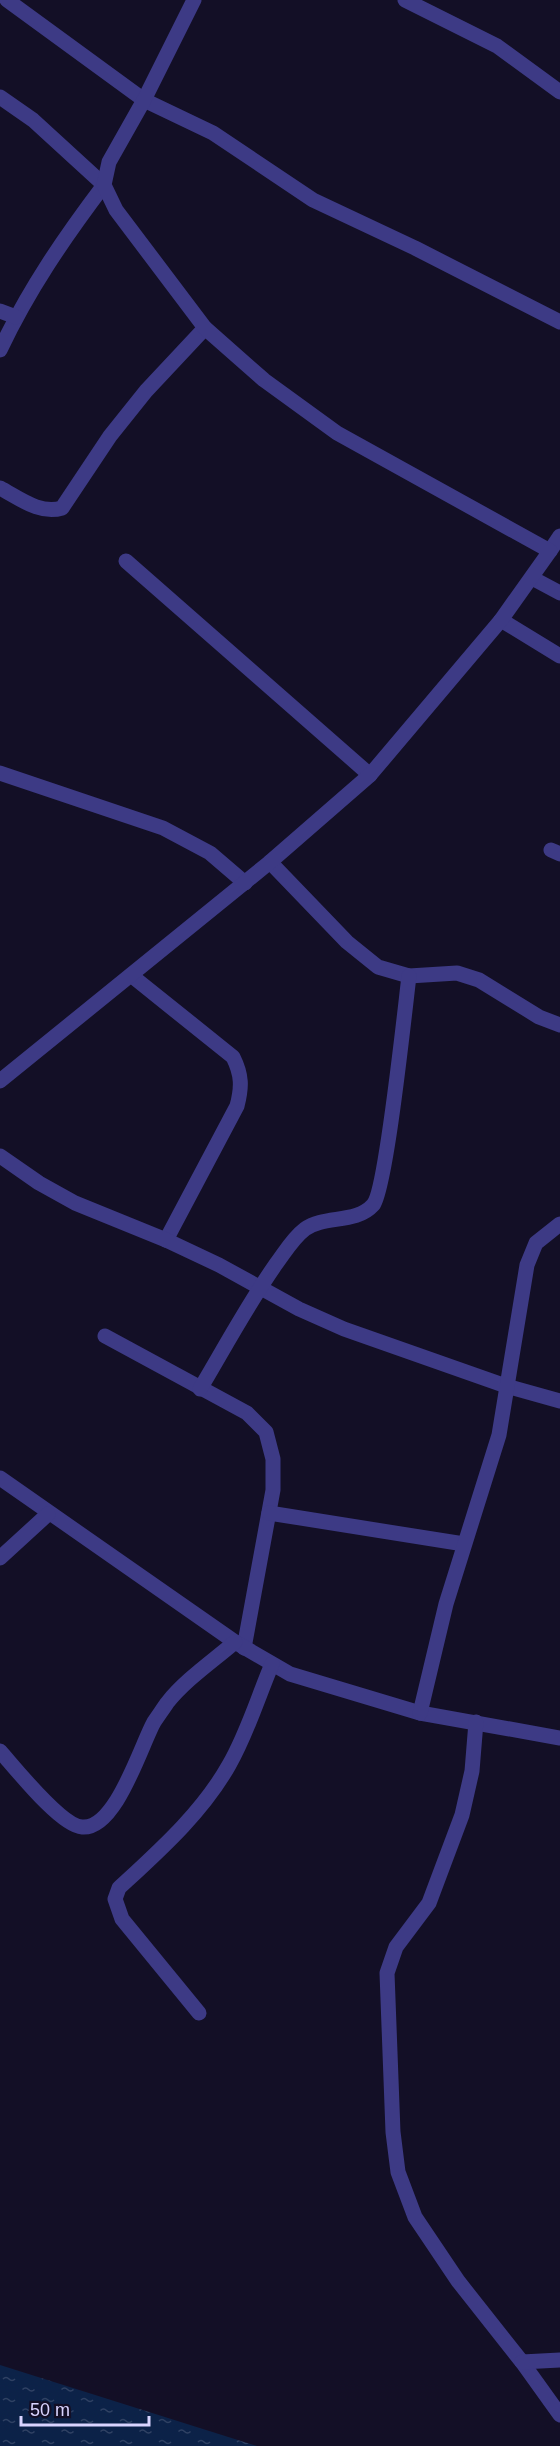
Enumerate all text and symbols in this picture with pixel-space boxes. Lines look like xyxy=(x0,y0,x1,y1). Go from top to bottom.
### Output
scale bar xyxy=(21,2389,148,2427)
text: 50 m xyxy=(30,2400,70,2420)

